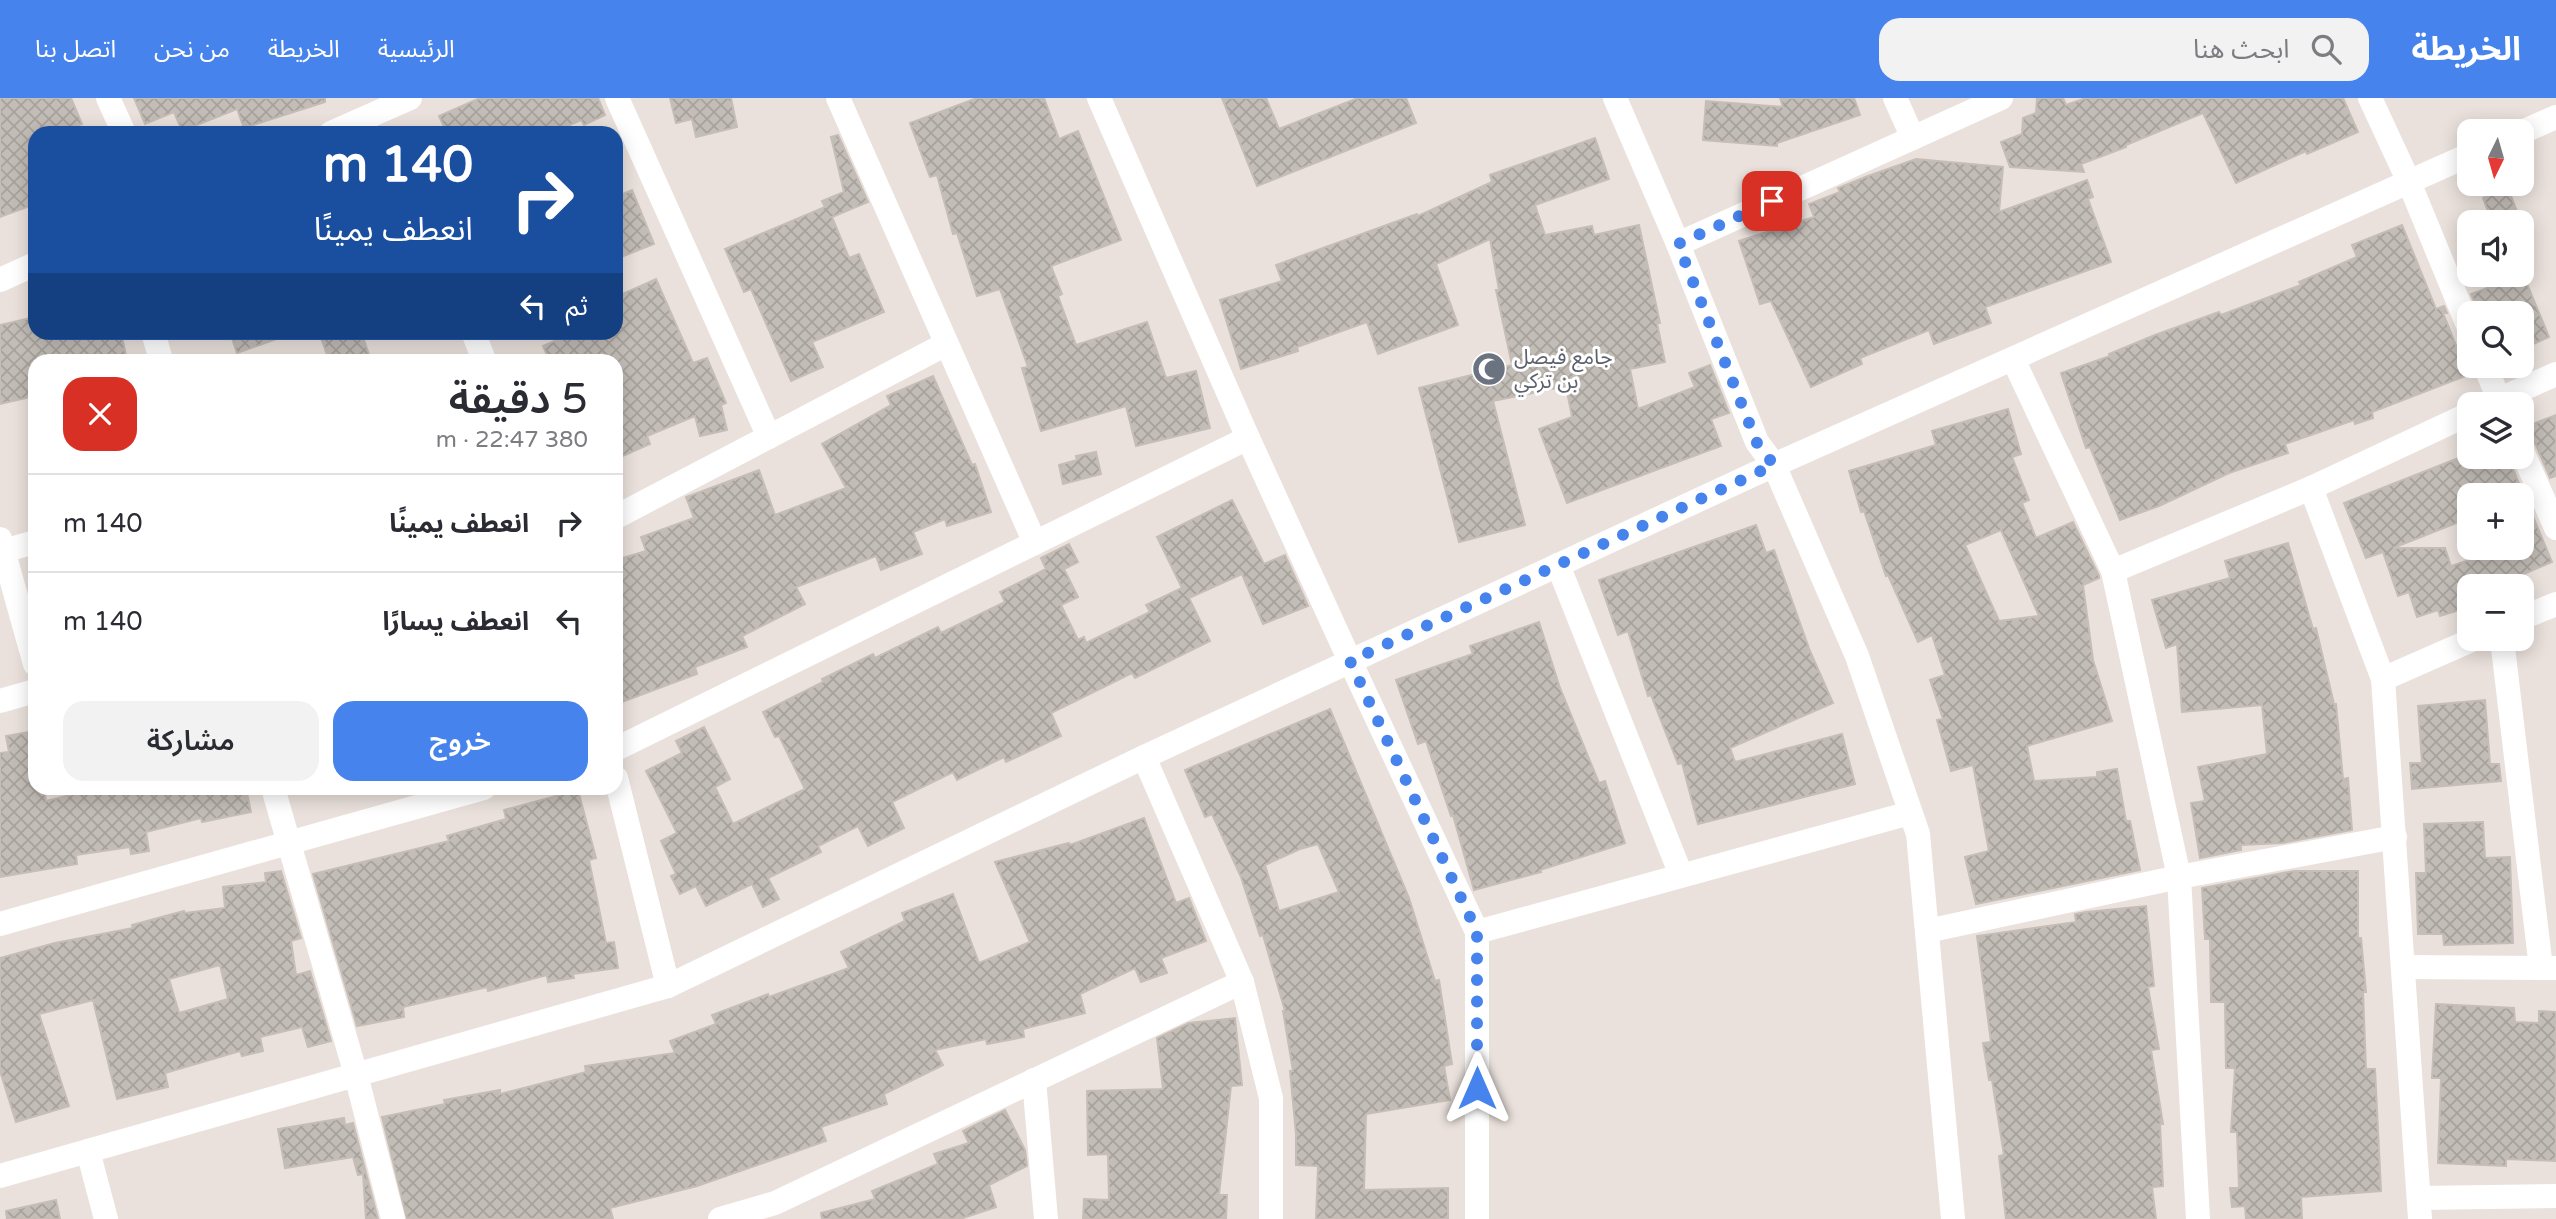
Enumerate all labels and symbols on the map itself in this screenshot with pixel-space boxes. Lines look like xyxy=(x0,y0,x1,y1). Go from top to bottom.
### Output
north arrow xyxy=(2457,119,2534,196)
pin xyxy=(1742,171,1802,231)
place label: جامع فيصل بن تركي xyxy=(1514,345,1613,396)
mosque icon: جامع فيصل بن تركي xyxy=(1470,350,1508,388)
position arrow xyxy=(1440,1051,1514,1125)

